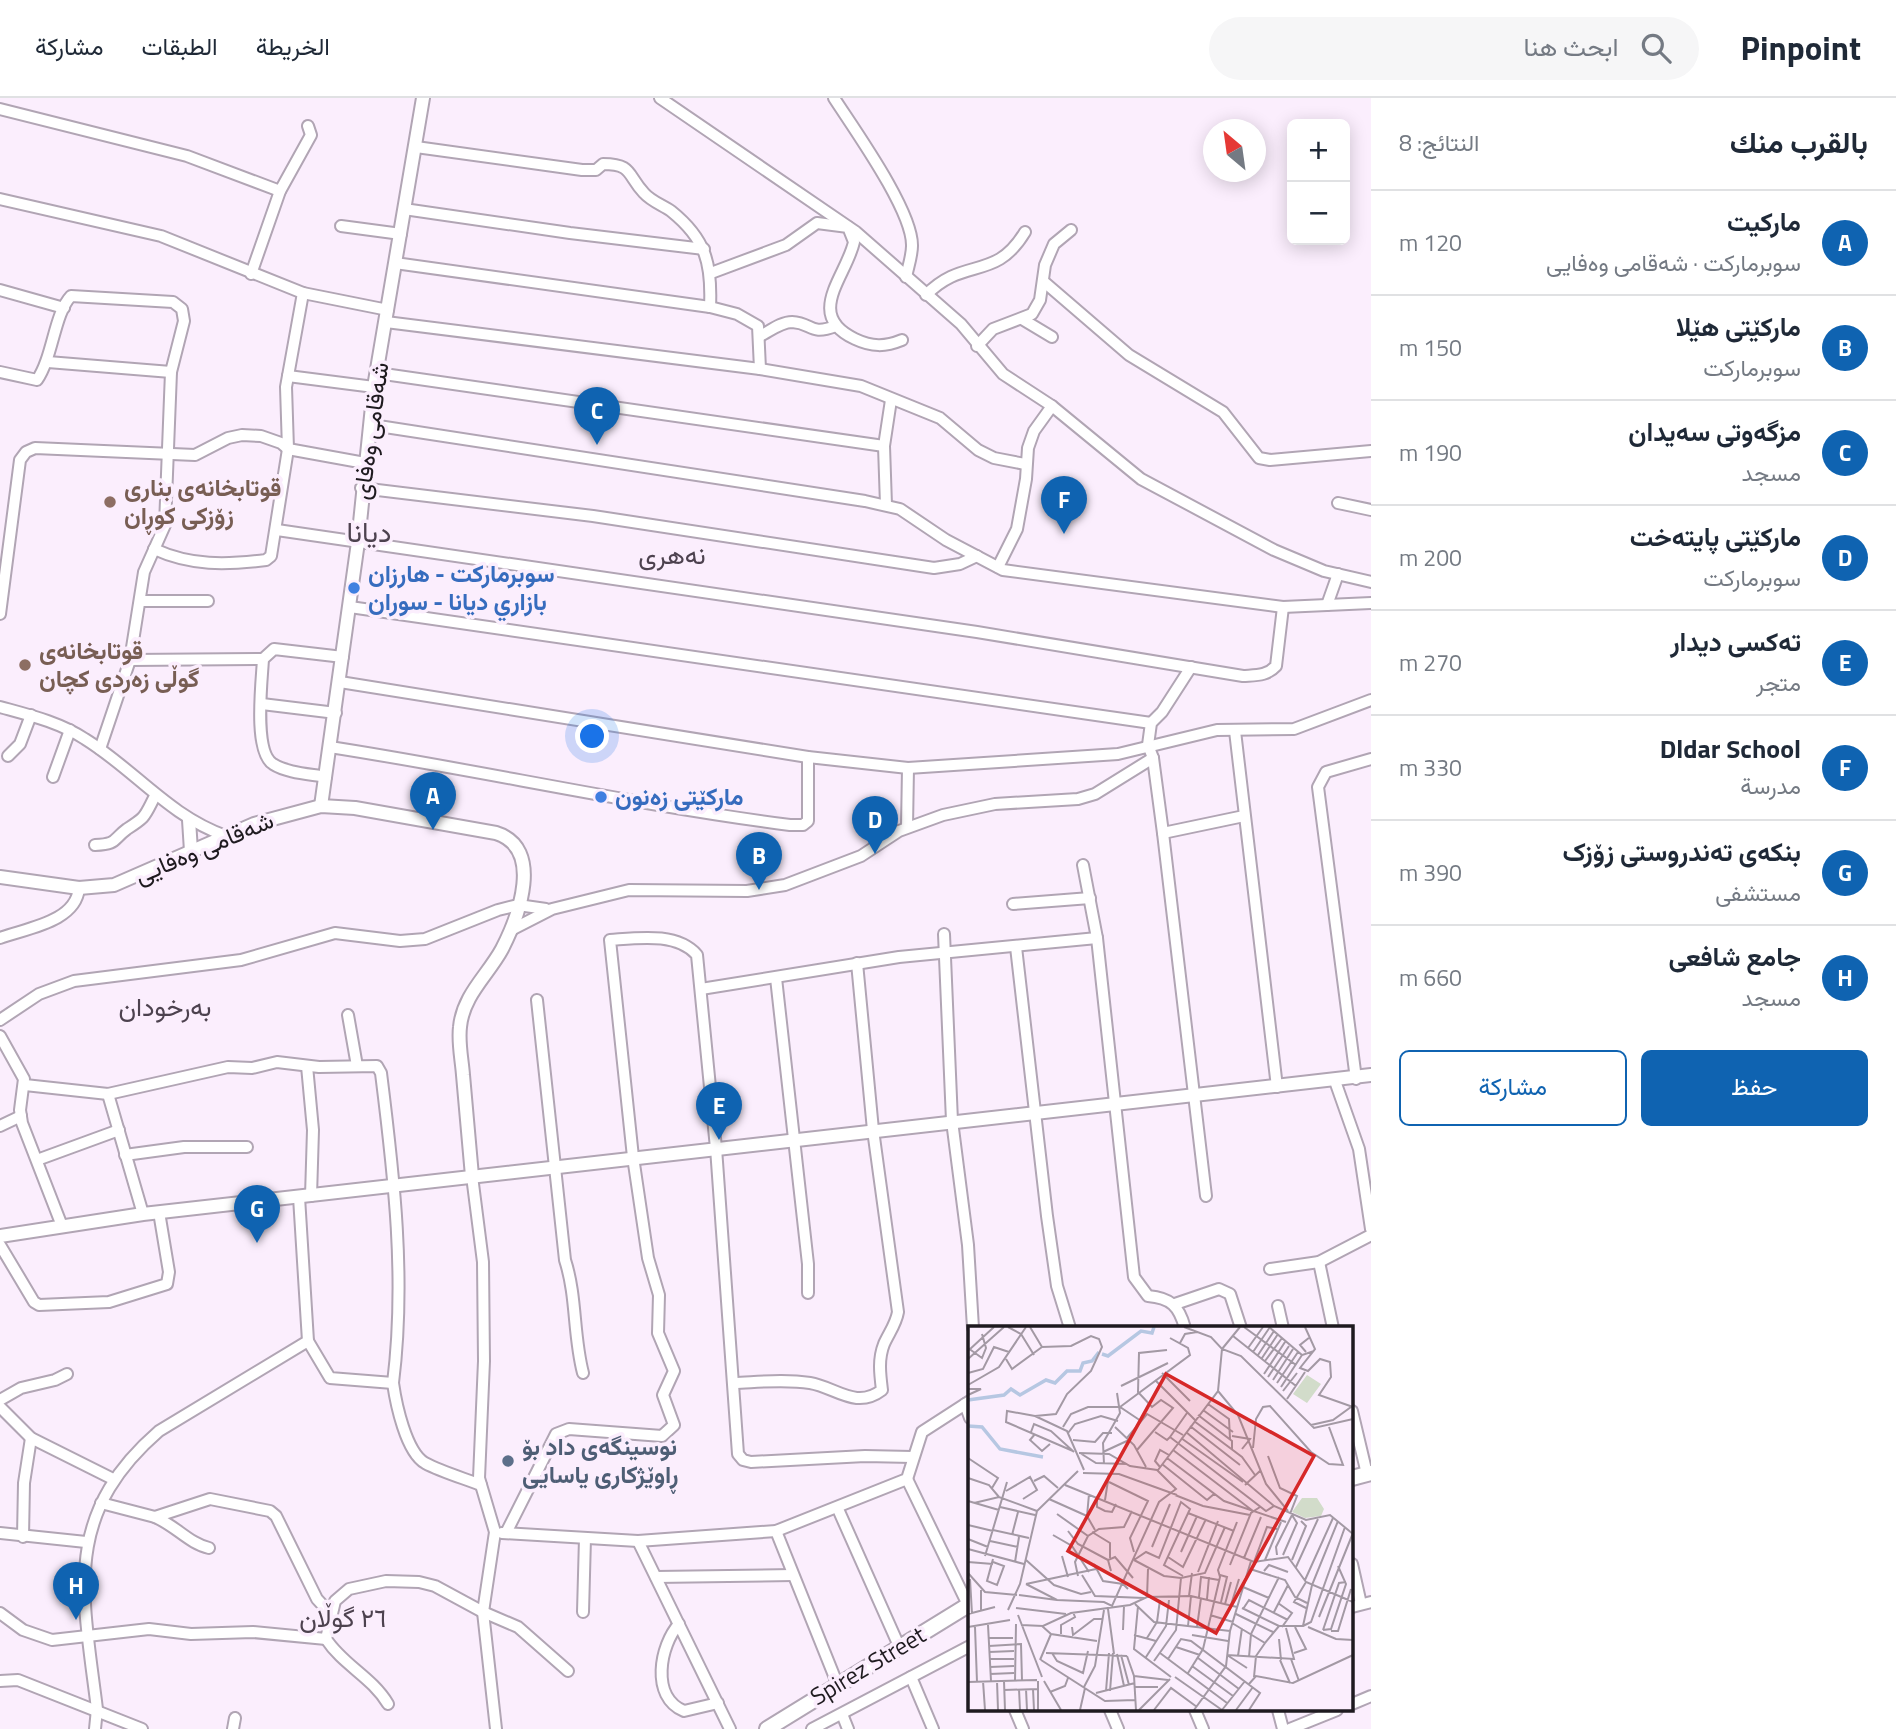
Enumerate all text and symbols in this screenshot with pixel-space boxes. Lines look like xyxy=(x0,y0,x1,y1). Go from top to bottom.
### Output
search box xyxy=(1209,17,1699,80)
text: Pinpoint xyxy=(1741,23,1861,73)
text: ابحث هنا xyxy=(1524,27,1619,66)
text: مشاركة xyxy=(35,28,103,64)
text: الطبقات xyxy=(141,28,218,64)
text: الخريطة xyxy=(256,28,330,64)
icon: search xyxy=(1637,29,1675,67)
north arrow xyxy=(1203,119,1266,182)
map controls xyxy=(1287,119,1350,245)
button: + xyxy=(1287,119,1350,182)
text: بالقرب منك xyxy=(1730,119,1868,165)
text: النتائج: 8 xyxy=(1399,125,1479,160)
button: − xyxy=(1287,182,1350,245)
text: ماركيت xyxy=(1727,202,1801,241)
text: 120 m xyxy=(1399,225,1462,260)
text: A xyxy=(1838,225,1852,260)
text: سوبرماركت · شەقامی وەفایی xyxy=(1546,245,1801,280)
text: مارکێتی هێلا xyxy=(1676,307,1801,346)
text: 150 m xyxy=(1399,330,1462,365)
text: B xyxy=(1838,330,1852,365)
text: سوبرماركت xyxy=(1703,350,1801,385)
street label: شەقامی وەفای xyxy=(343,360,397,502)
pin: C xyxy=(574,387,620,445)
text: مزگەوتی سەیدان xyxy=(1628,412,1801,451)
text: 190 m xyxy=(1399,435,1462,470)
text: C xyxy=(1839,435,1851,470)
text: مسجد xyxy=(1741,455,1801,490)
place label: قوتابخانەی بناری زۆزکی کوڕان xyxy=(124,469,282,535)
pin: F xyxy=(1041,476,1087,534)
marker: قوتابخانەی بناری زۆزکی کوڕان xyxy=(102,494,118,510)
district label: دیانا xyxy=(347,510,391,553)
text: مارکێتی پایتەخت xyxy=(1630,517,1801,556)
district label: نەھری xyxy=(638,535,706,574)
text: 200 m xyxy=(1399,540,1462,575)
text: D xyxy=(1838,540,1852,575)
place label: سوبرماركت - هارزان بازاري ديانا - سوران xyxy=(368,555,555,622)
text: سوبرماركت xyxy=(1703,560,1801,595)
marker: سوبرماركت - هارزان بازاري ديانا - سوران xyxy=(346,580,362,596)
text: تەكسی دیدار xyxy=(1670,622,1801,661)
place label: قوتابخانەی گوڵی زەردی کچان xyxy=(39,632,200,696)
text: 270 m xyxy=(1399,645,1462,680)
text: E xyxy=(1839,645,1851,680)
marker: قوتابخانەی گوڵی زەردی کچان xyxy=(17,657,33,673)
text: متجر xyxy=(1756,665,1801,700)
your location xyxy=(575,719,609,753)
text: Dldar School xyxy=(1660,729,1801,768)
text: 330 m xyxy=(1399,750,1462,785)
text: F xyxy=(1839,750,1851,785)
text: مدرسة xyxy=(1740,768,1801,803)
pin: A xyxy=(410,772,456,830)
place label: مارکێتی زەنون xyxy=(615,778,744,814)
marker: مارکێتی زەنون xyxy=(593,789,609,805)
pin: D xyxy=(852,796,898,854)
street label: شەقامی وەفایی xyxy=(128,802,279,893)
pin: B xyxy=(736,832,782,890)
text: بنکەی تەندروستی زۆزک xyxy=(1562,832,1801,871)
text: 390 m xyxy=(1399,855,1462,890)
text: G xyxy=(1838,855,1852,890)
text: مستشفى xyxy=(1715,875,1801,910)
text: جامع شافعی xyxy=(1668,937,1801,976)
text: 660 m xyxy=(1399,960,1462,995)
text: H xyxy=(1837,960,1853,995)
text: مسجد xyxy=(1741,980,1801,1015)
district label: بەرخودان xyxy=(118,987,212,1026)
button: مشاركة xyxy=(1399,1050,1627,1126)
button: حفظ xyxy=(1641,1050,1868,1126)
pin: E xyxy=(696,1082,742,1140)
pin: G xyxy=(234,1185,280,1243)
inset map xyxy=(968,1326,1353,1712)
place label: نوسینگەی داد بۆ ڕاوێژكاری یاسایی xyxy=(522,1428,678,1494)
marker: نوسینگەی داد بۆ ڕاوێژكاری یاسایی xyxy=(500,1453,516,1469)
pin: H xyxy=(53,1562,99,1620)
district label: ٢٦ گوڵان xyxy=(299,1598,387,1637)
street label: Spirez Street xyxy=(803,1616,933,1714)

